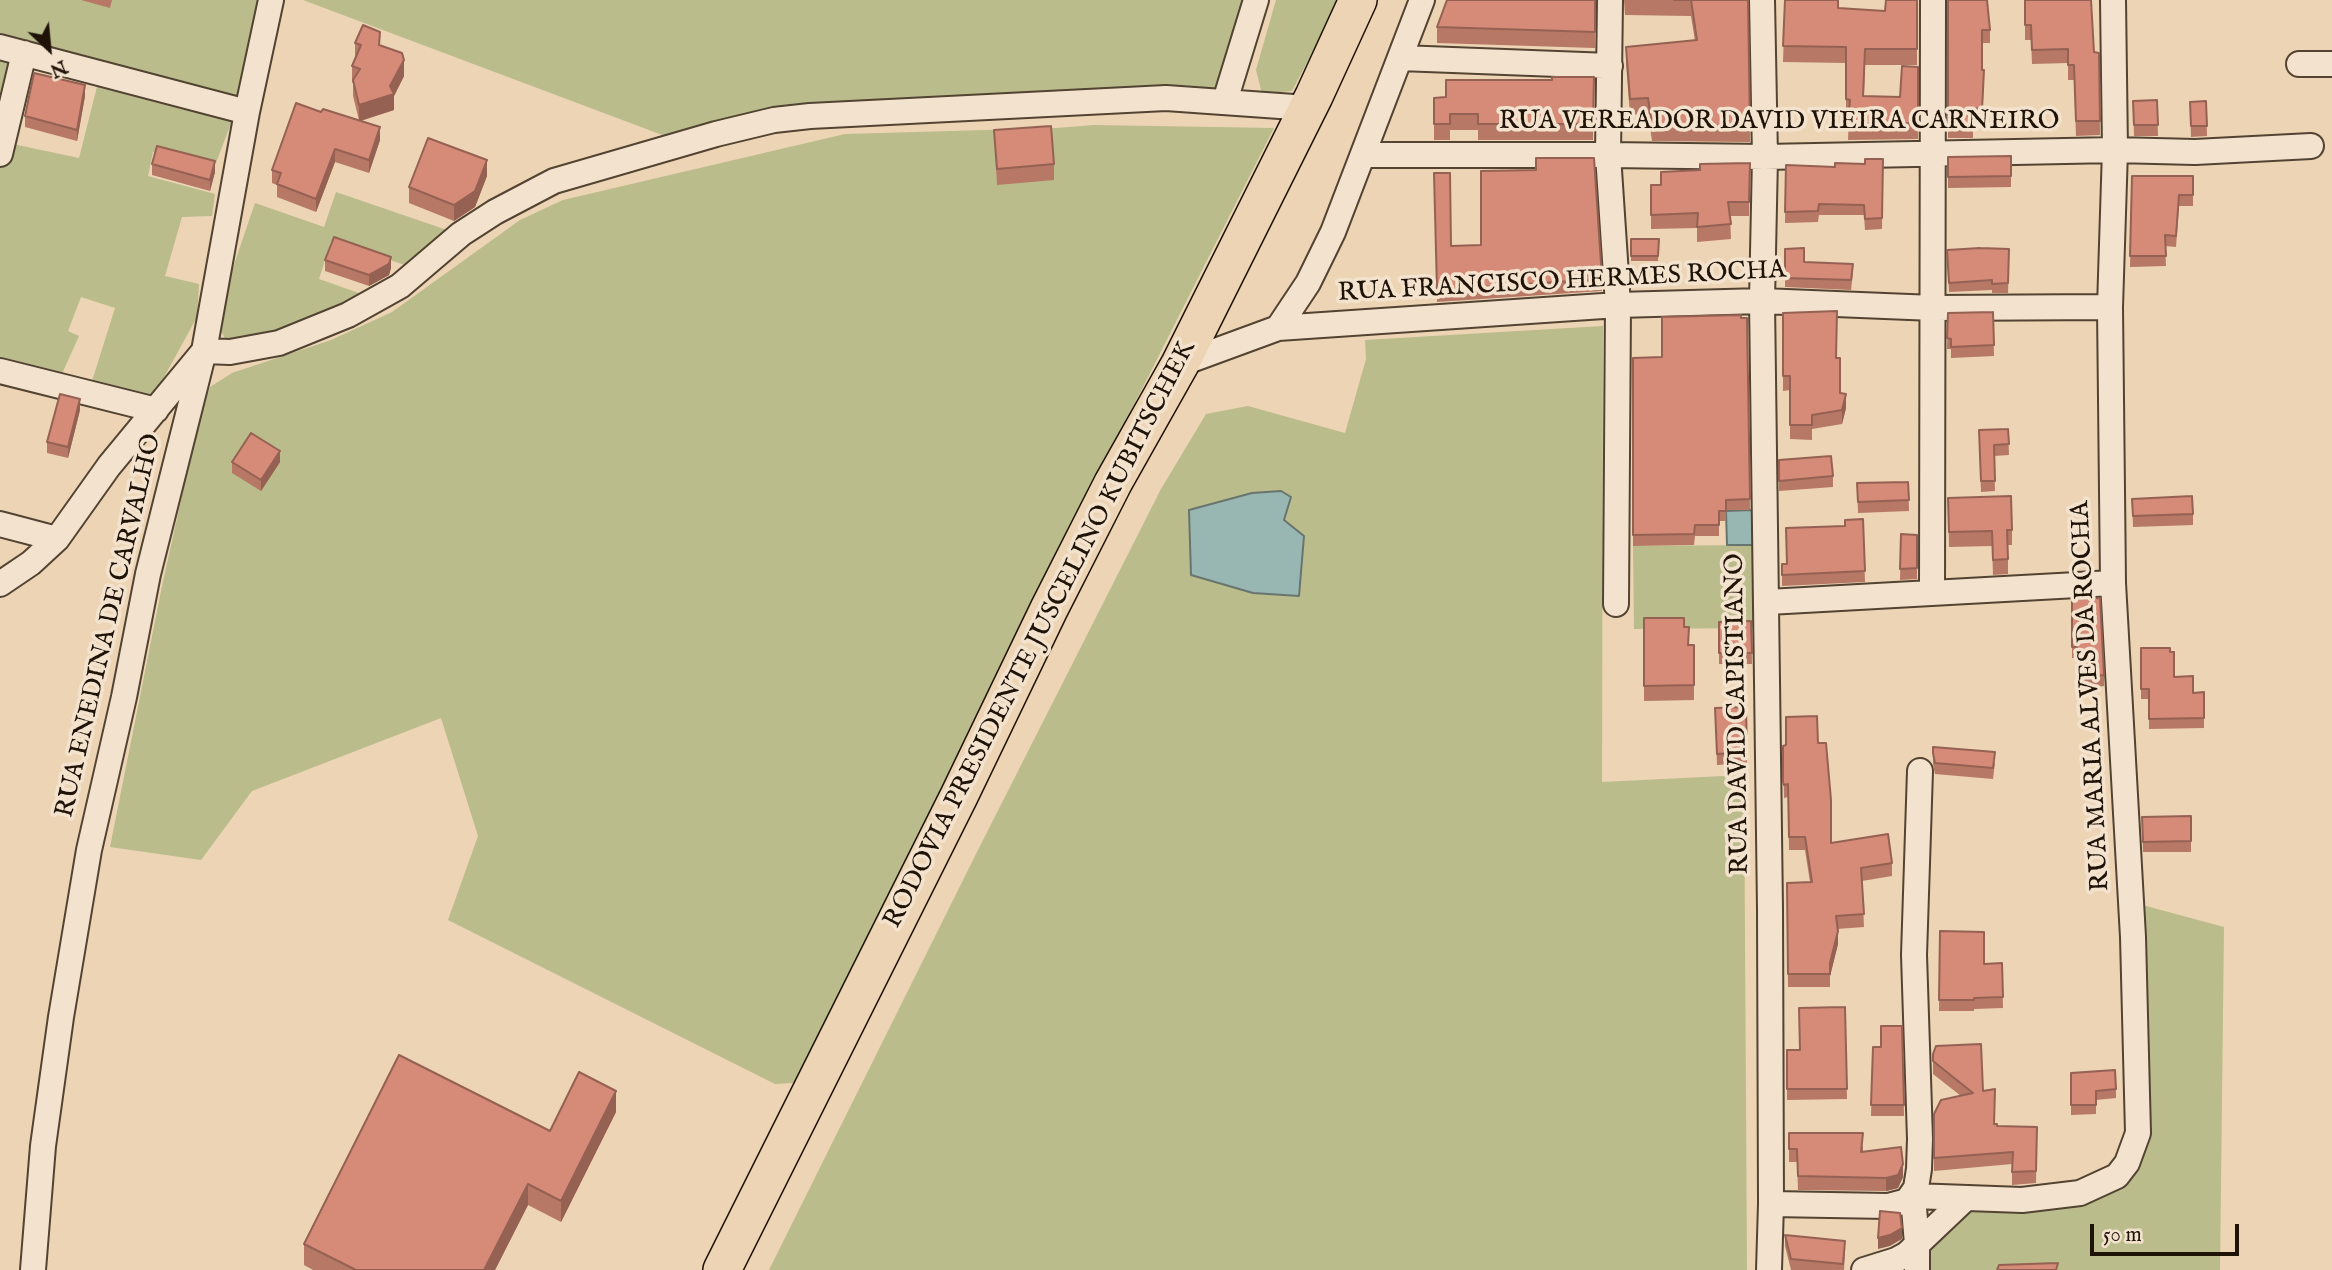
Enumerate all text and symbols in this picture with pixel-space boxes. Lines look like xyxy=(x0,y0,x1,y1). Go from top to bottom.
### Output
north arrow xyxy=(14,14,84,84)
text: N xyxy=(46,53,71,82)
street label: RUA VEREADOR DAVID VIEIRA CARNEIRO xyxy=(1499,107,2059,139)
street label: RUA FRANCISCO HERMES ROCHA xyxy=(1337,256,1787,310)
street label: RODOVIA PRESIDENTE JUSCELINO KUBITSCHEK xyxy=(878,336,1204,934)
street label: RUA ENEDINA DE CARVALHO xyxy=(51,431,169,821)
street label: RUA MARIA ALVES DA ROCHA xyxy=(2066,500,2118,892)
street label: RUA DAVID CAPISTIANO xyxy=(1721,553,1757,875)
scale bar xyxy=(2094,1210,2243,1254)
text: 50 m xyxy=(2103,1222,2142,1249)

